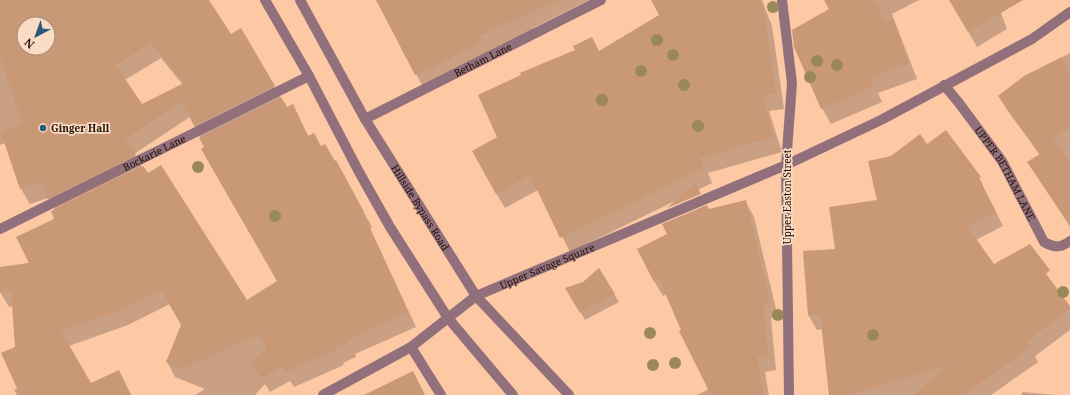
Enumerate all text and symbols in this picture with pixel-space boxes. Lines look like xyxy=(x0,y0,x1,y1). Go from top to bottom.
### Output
north arrow xyxy=(16,16,56,56)
text: N xyxy=(21,35,37,52)
street label: Betham Lane xyxy=(452,39,514,80)
place label: Ginger Hall xyxy=(51,121,110,135)
marker: Ginger Hall xyxy=(38,123,48,133)
street label: UPPER BETHAM LANE xyxy=(972,123,1039,223)
street label: Bockarie Lane xyxy=(120,131,188,174)
street label: Upper Easton Street xyxy=(780,149,794,244)
street label: Hillside Bypass Road xyxy=(388,162,453,253)
street label: Upper Savage Square xyxy=(497,240,597,292)

